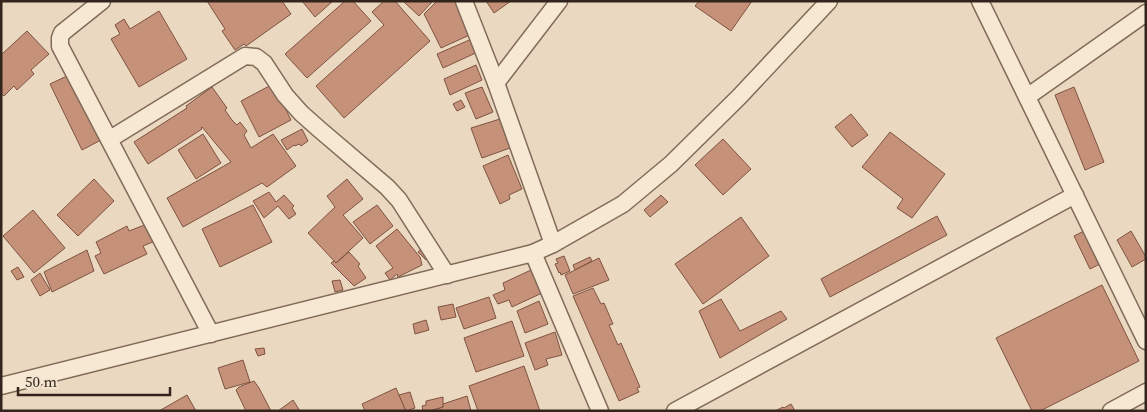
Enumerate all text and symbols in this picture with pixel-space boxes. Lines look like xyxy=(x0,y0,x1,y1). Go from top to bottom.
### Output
scale bar xyxy=(18,364,170,396)
text: 50 m xyxy=(25,371,57,392)

